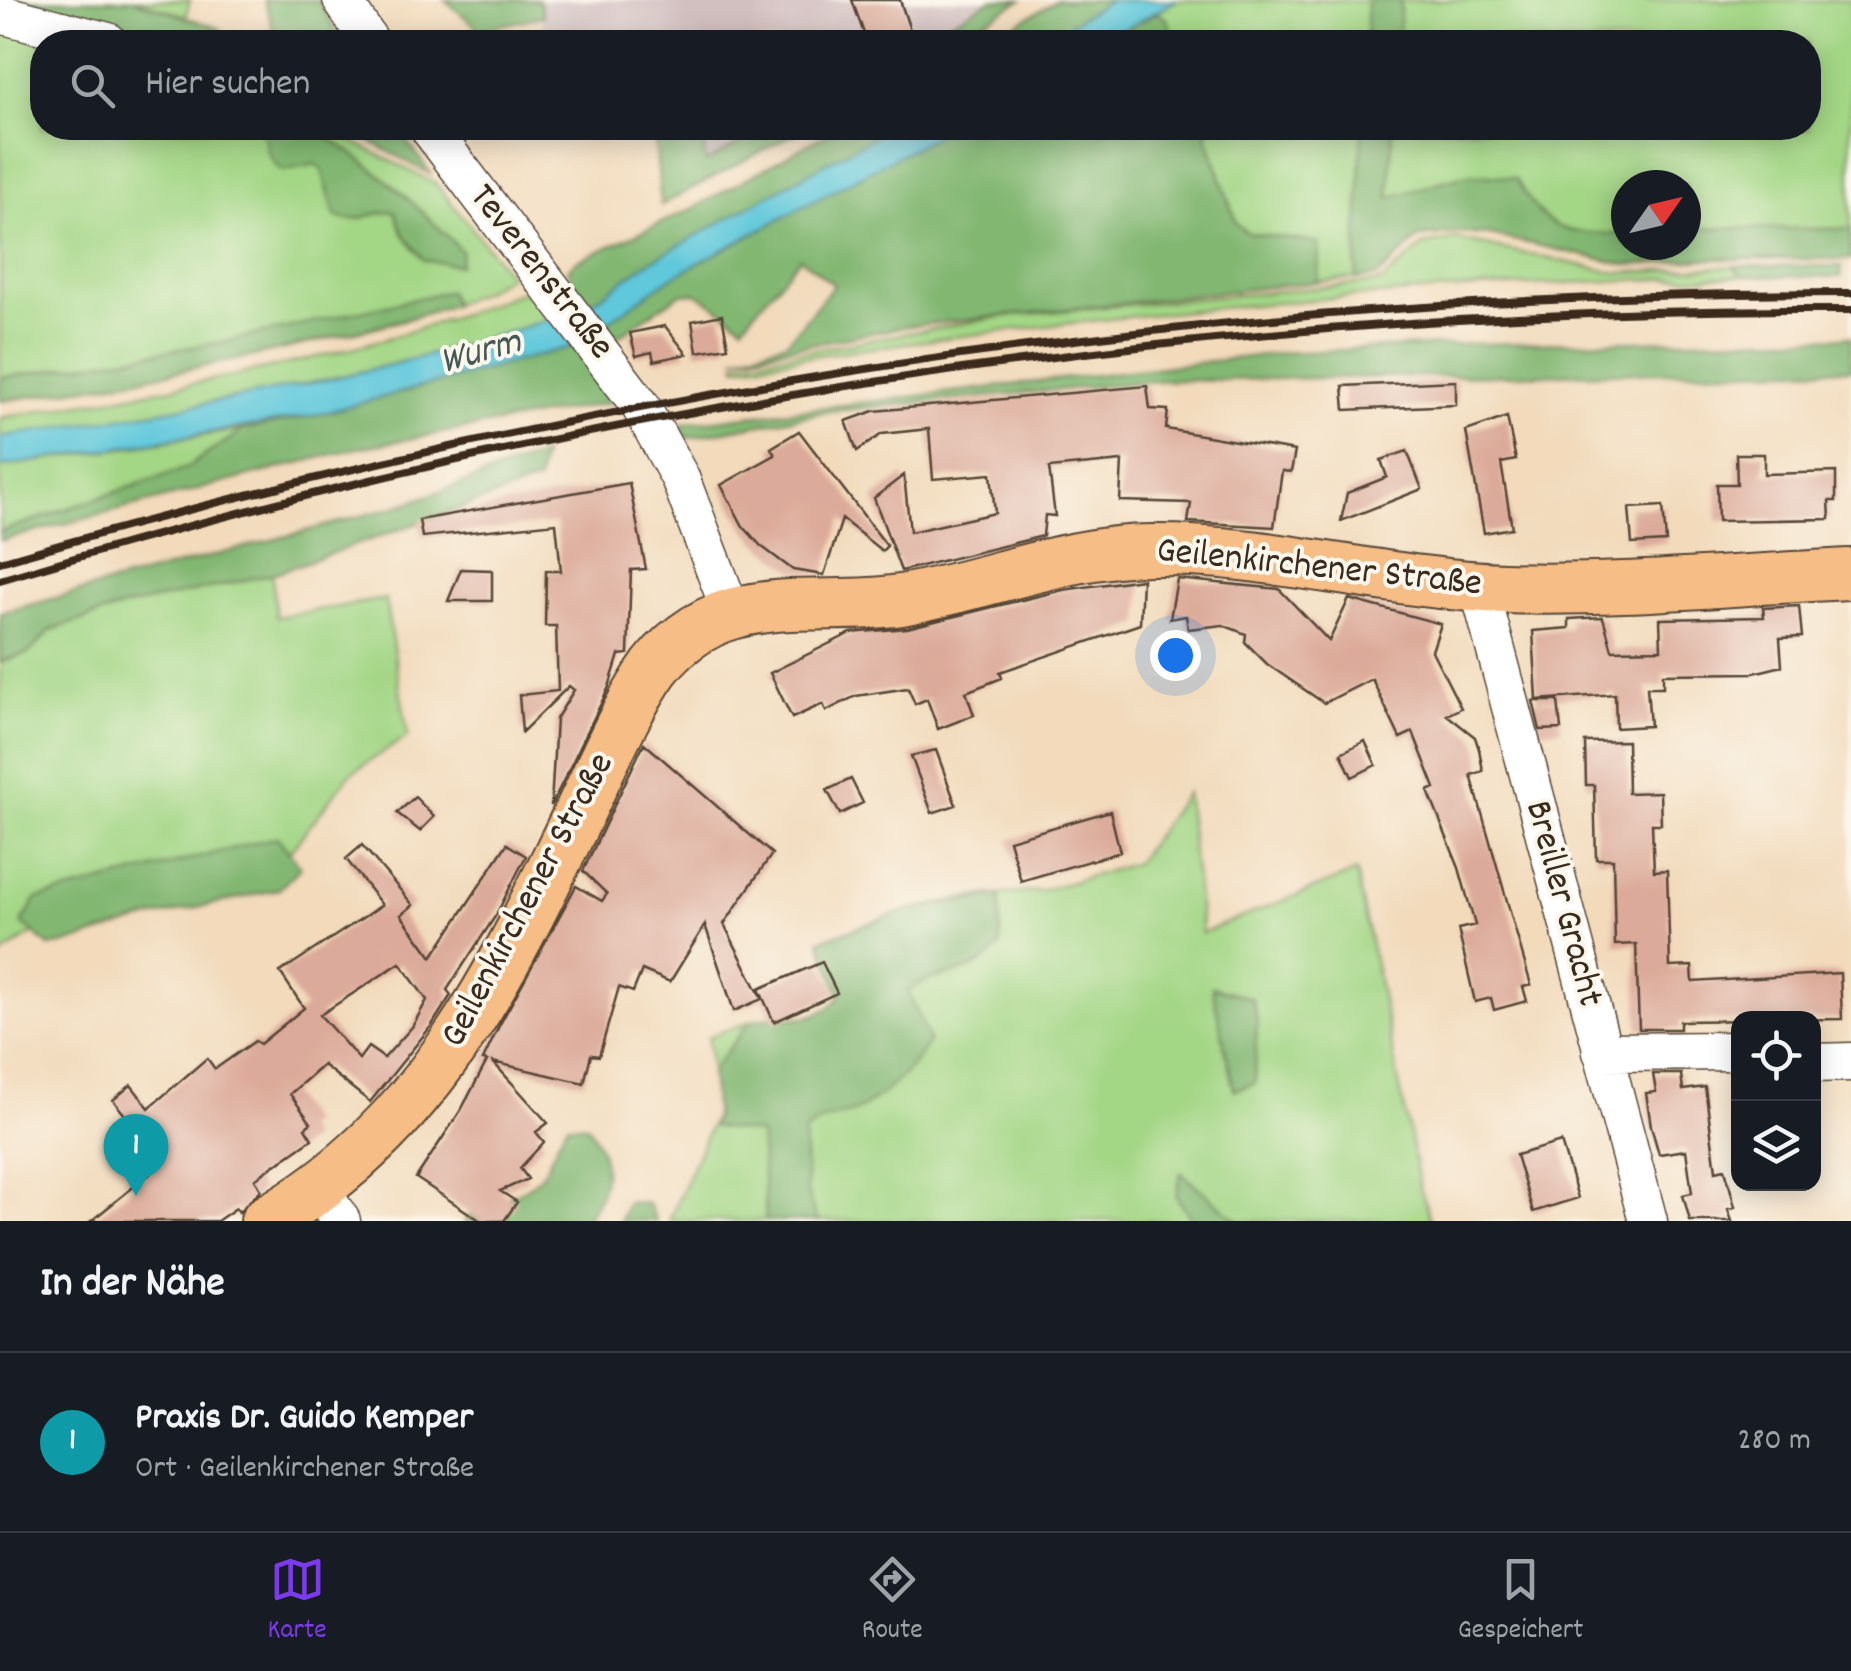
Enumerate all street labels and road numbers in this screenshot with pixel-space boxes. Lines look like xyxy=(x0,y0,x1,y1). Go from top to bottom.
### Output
street label: Teverenstraße xyxy=(454,173,626,373)
street label: Geilenkirchener Straße xyxy=(1154,525,1484,613)
street label: Geilenkirchener Straße xyxy=(428,744,630,1058)
street label: Breiller Gracht xyxy=(1508,795,1616,1013)

